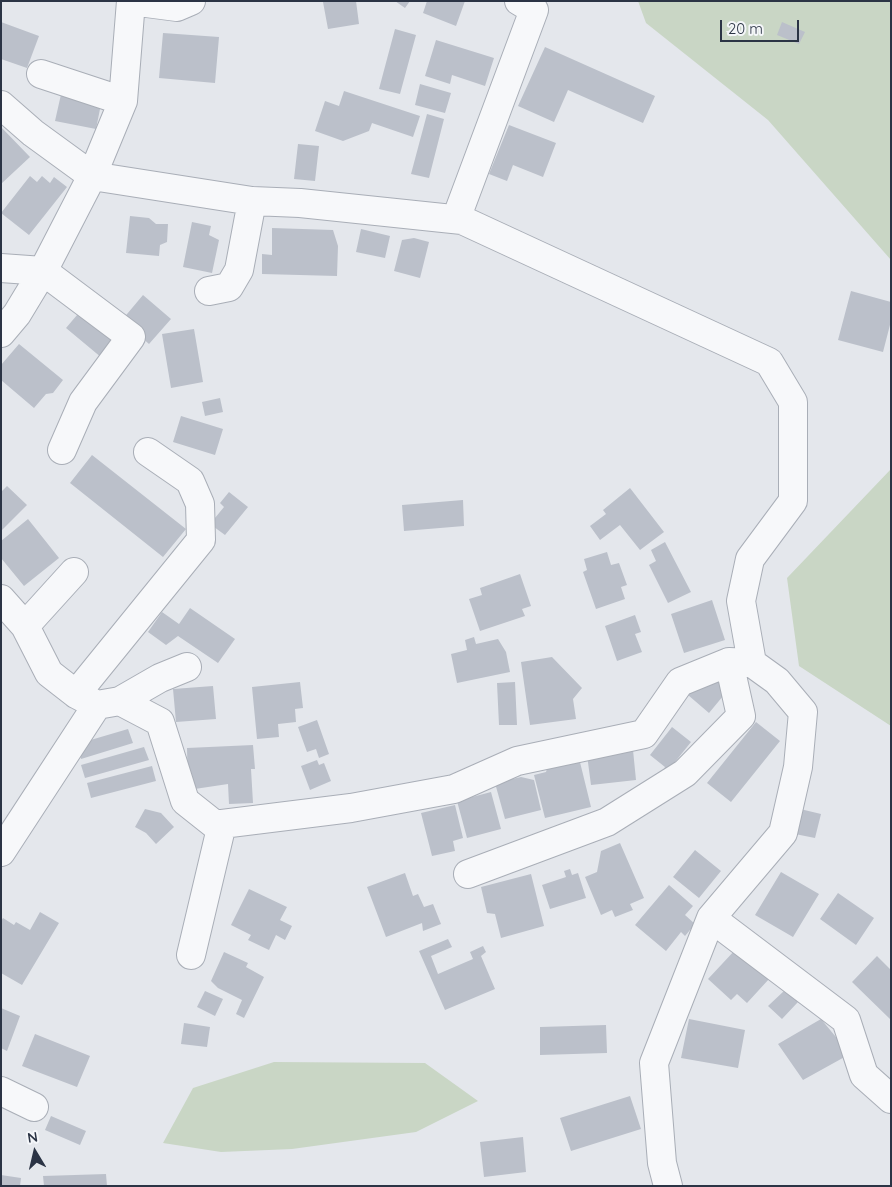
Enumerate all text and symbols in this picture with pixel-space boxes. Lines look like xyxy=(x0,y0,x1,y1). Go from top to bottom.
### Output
scale bar xyxy=(722,10,801,42)
text: 20 m xyxy=(728,19,763,38)
north arrow xyxy=(10,1127,60,1177)
text: N xyxy=(26,1127,39,1147)

